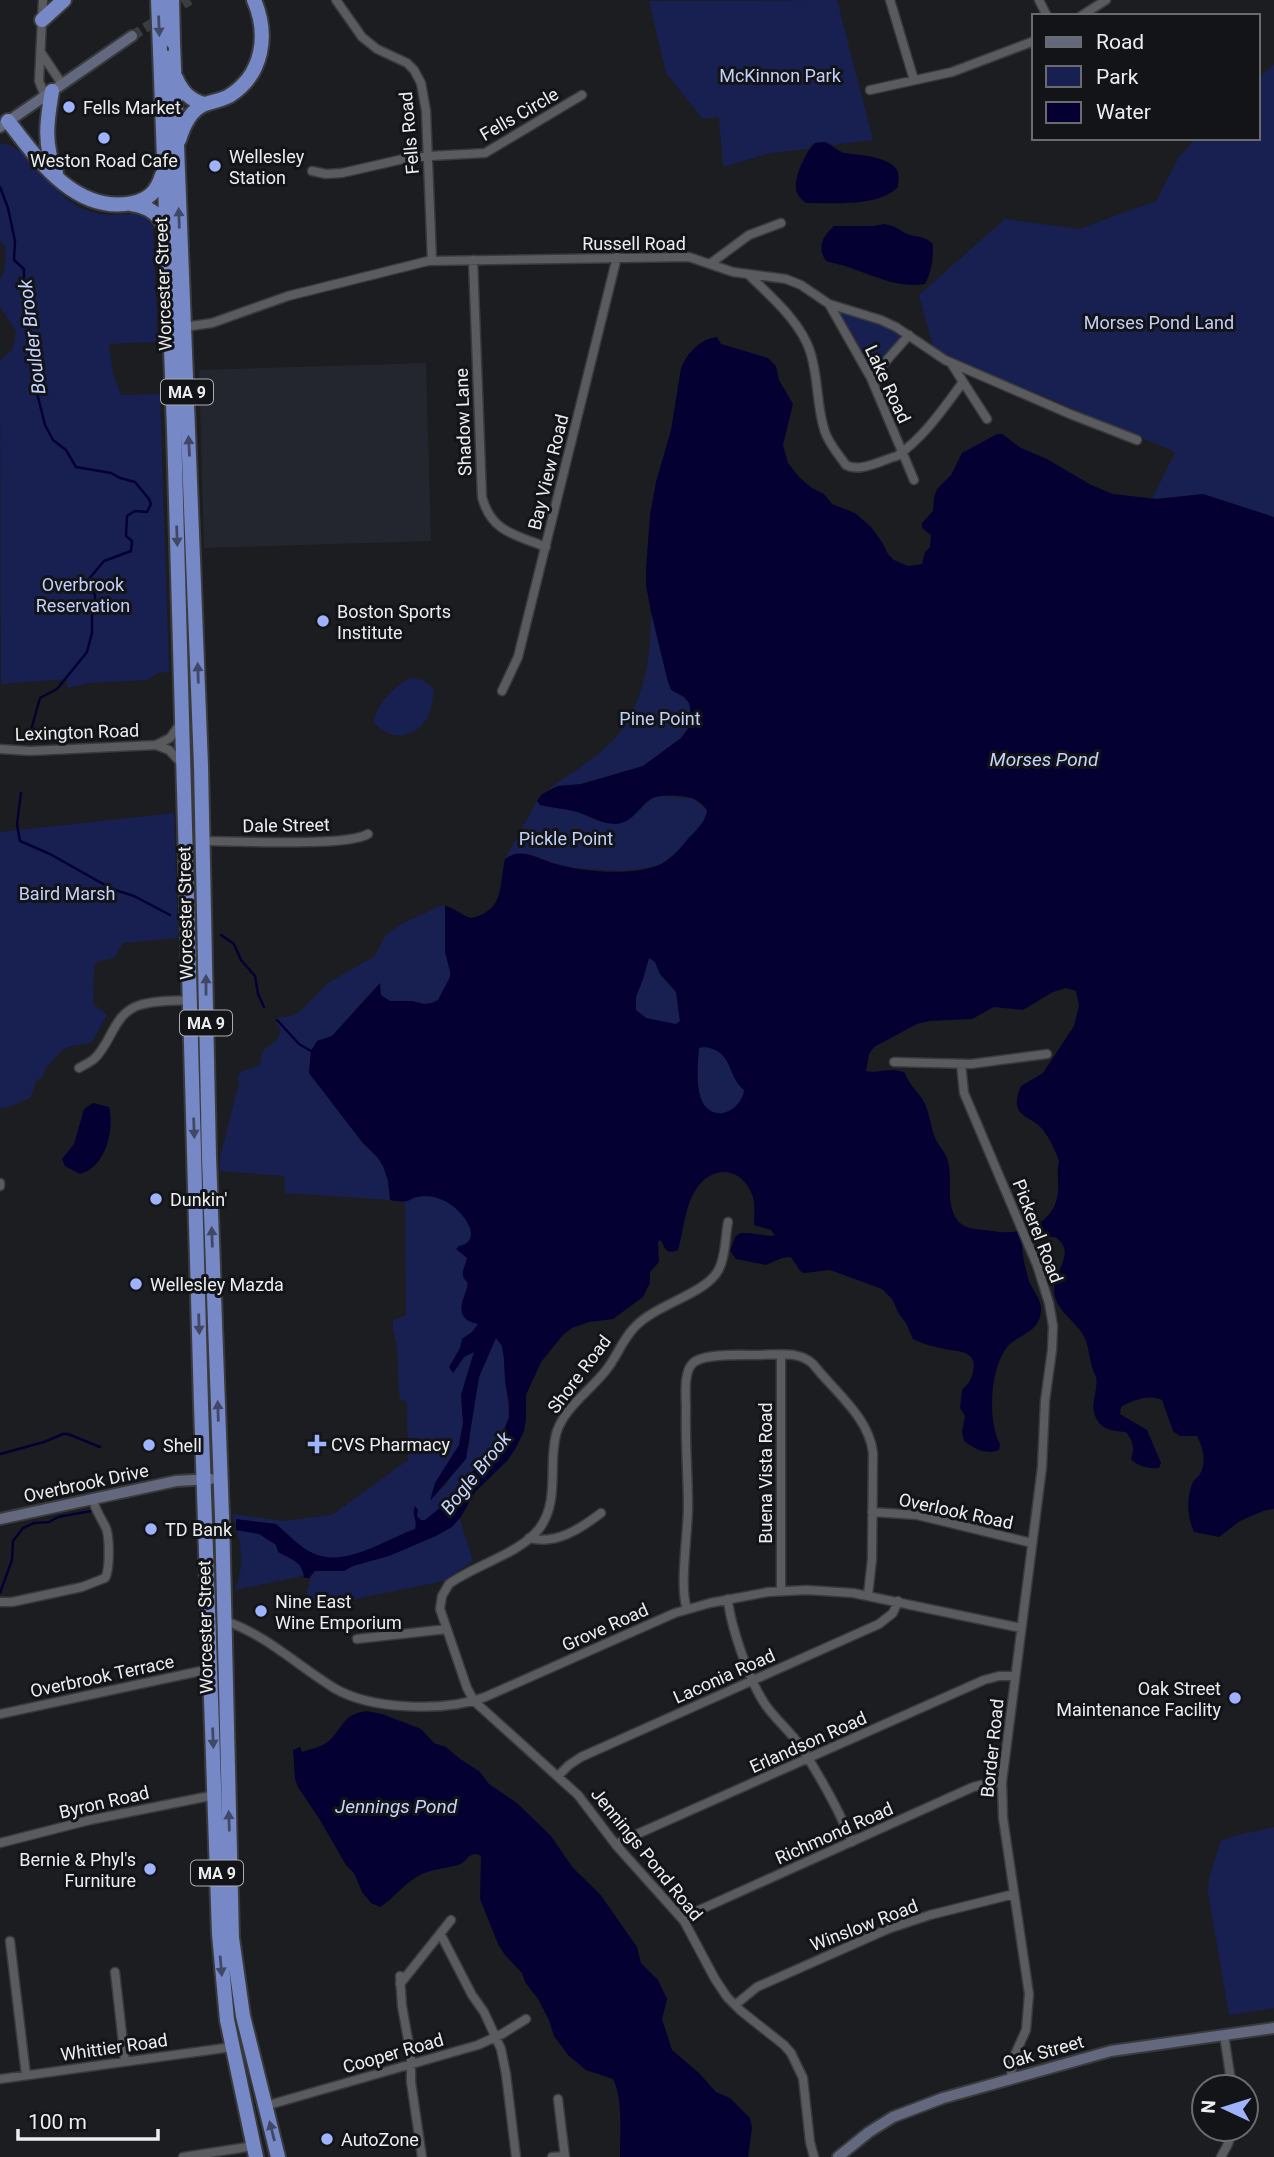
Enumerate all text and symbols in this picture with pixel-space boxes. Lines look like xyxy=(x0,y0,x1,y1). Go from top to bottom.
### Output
legend xyxy=(1032,14,1260,140)
one-way arrow xyxy=(153,15,164,37)
text: Road xyxy=(1096,30,1144,54)
park label: McKinnon Park xyxy=(719,65,842,86)
text: Park xyxy=(1096,65,1139,89)
street label: Fells Circle xyxy=(476,83,562,145)
street label: Fells Road xyxy=(395,91,423,175)
place label: Fells Market xyxy=(83,97,181,118)
marker: Fells Market xyxy=(61,99,77,115)
text: Water xyxy=(1096,100,1151,124)
marker: Weston Road Cafe xyxy=(96,130,112,146)
place label: Wellesley Station xyxy=(229,146,305,188)
place label: Weston Road Cafe xyxy=(30,150,178,171)
marker: Wellesley Station xyxy=(207,158,223,174)
one-way arrow xyxy=(174,207,185,229)
street label: Worcester Street xyxy=(150,217,176,351)
street label: Russell Road xyxy=(582,233,686,254)
water label: Boulder Brook xyxy=(13,278,50,396)
park label: Morses Pond Land xyxy=(1084,312,1234,333)
street label: Lake Road xyxy=(861,342,915,426)
street label: Shadow Lane xyxy=(451,368,475,476)
road number: MA 9 xyxy=(161,380,213,404)
street label: Bay View Road xyxy=(523,412,573,532)
one-way arrow xyxy=(184,434,195,456)
one-way arrow xyxy=(171,525,182,547)
park label: Overbrook Reservation xyxy=(36,574,130,616)
place label: Boston Sports Institute xyxy=(337,601,451,643)
marker: Boston Sports Institute xyxy=(315,613,331,629)
one-way arrow xyxy=(193,662,204,684)
park label: Pine Point xyxy=(619,708,701,729)
street label: Lexington Road xyxy=(15,719,139,745)
water label: Morses Pond xyxy=(990,748,1099,771)
street label: Dale Street xyxy=(242,814,330,836)
park label: Pickle Point xyxy=(519,828,613,849)
street label: Worcester Street xyxy=(173,846,197,980)
park label: Baird Marsh xyxy=(19,883,115,904)
one-way arrow xyxy=(200,974,212,996)
road number: MA 9 xyxy=(180,1010,232,1036)
one-way arrow xyxy=(188,1117,199,1139)
street label: Pickerel Road xyxy=(1009,1176,1067,1286)
place label: Dunkin' xyxy=(170,1189,227,1210)
marker: Dunkin' xyxy=(148,1191,164,1207)
one-way arrow xyxy=(206,1226,217,1248)
place label: Wellesley Mazda xyxy=(150,1274,284,1295)
marker: Wellesley Mazda xyxy=(128,1276,144,1292)
one-way arrow xyxy=(193,1313,204,1335)
street label: Shore Road xyxy=(543,1331,615,1417)
one-way arrow xyxy=(213,1400,224,1422)
street label: Buena Vista Road xyxy=(755,1402,776,1544)
water label: Bogle Brook xyxy=(436,1427,517,1519)
place label: CVS Pharmacy xyxy=(331,1434,450,1455)
place label: Shell xyxy=(163,1435,202,1456)
marker: CVS Pharmacy xyxy=(309,1436,325,1452)
marker: Shell xyxy=(141,1437,157,1453)
street label: Overbrook Drive xyxy=(22,1460,150,1506)
street label: Overlook Road xyxy=(897,1489,1015,1533)
place label: TD Bank xyxy=(165,1519,233,1540)
marker: TD Bank xyxy=(143,1521,159,1537)
street label: Worcester Street xyxy=(193,1560,217,1694)
place label: Nine East Wine Emporium xyxy=(275,1591,402,1633)
street label: Grove Road xyxy=(559,1599,651,1655)
marker: Nine East Wine Emporium xyxy=(253,1603,269,1619)
street label: Laconia Road xyxy=(670,1644,778,1708)
street label: Overbrook Terrace xyxy=(28,1651,176,1701)
place label: Oak Street Maintenance Facility xyxy=(1056,1678,1221,1720)
marker: Oak Street Maintenance Facility xyxy=(1227,1690,1243,1706)
street label: Border Road xyxy=(976,1698,1008,1798)
street label: Erlandson Road xyxy=(746,1707,870,1777)
one-way arrow xyxy=(207,1727,219,1749)
street label: Byron Road xyxy=(57,1781,151,1823)
street label: Jennings Pond Road xyxy=(587,1783,707,1925)
water label: Jennings Pond xyxy=(335,1795,458,1818)
street label: Richmond Road xyxy=(772,1798,896,1868)
one-way arrow xyxy=(223,1809,235,1831)
place label: Bernie & Phyl's Furniture xyxy=(19,1849,136,1891)
road number: MA 9 xyxy=(191,1860,243,1885)
marker: Bernie & Phyl's Furniture xyxy=(142,1861,158,1877)
street label: Winslow Road xyxy=(807,1895,921,1955)
one-way arrow xyxy=(216,1955,227,1977)
street label: Whittier Road xyxy=(59,2029,169,2065)
street label: Cooper Road xyxy=(340,2029,446,2077)
street label: Oak Street xyxy=(1000,2030,1086,2074)
north arrow xyxy=(1190,2073,1260,2143)
scale bar xyxy=(18,2098,158,2142)
text: N xyxy=(1197,2099,1220,2114)
text: 100 m xyxy=(28,2110,87,2134)
one-way arrow xyxy=(266,2120,277,2142)
place label: AutoZone xyxy=(341,2129,419,2150)
marker: AutoZone xyxy=(319,2131,335,2147)

